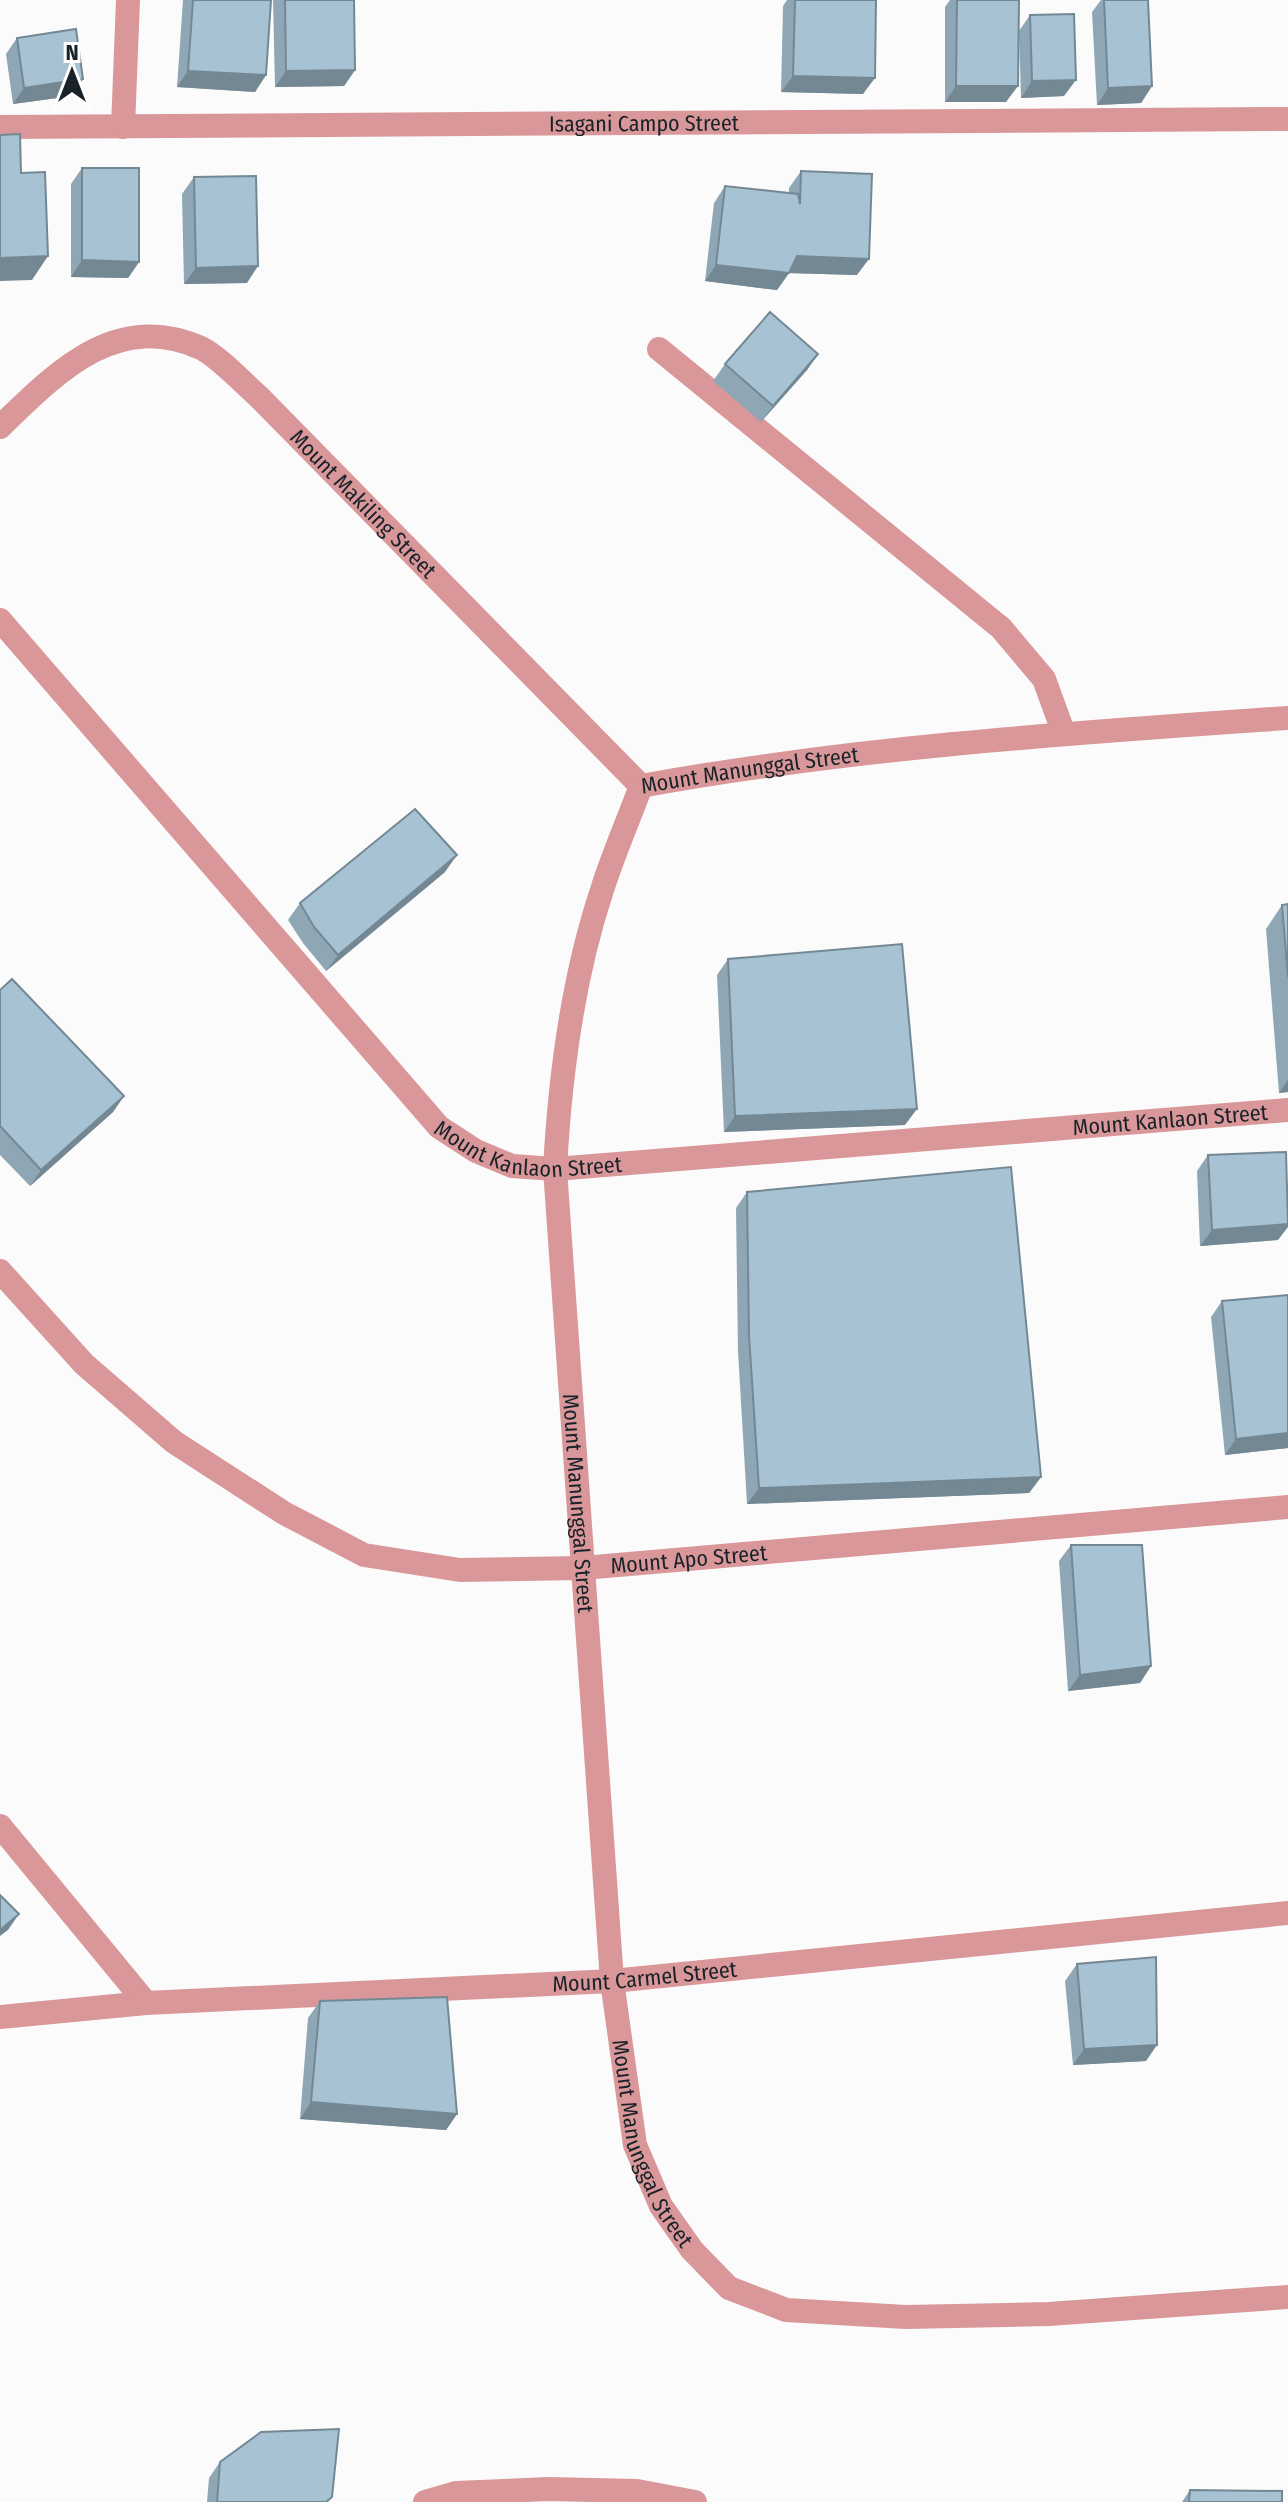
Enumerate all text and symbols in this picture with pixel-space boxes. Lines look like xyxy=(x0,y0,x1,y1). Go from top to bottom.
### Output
north arrow xyxy=(32,32,112,112)
text: N xyxy=(65,39,79,66)
street label: Isagani Campo Street xyxy=(549,109,740,137)
street label: Mount Makiling Street xyxy=(285,424,443,584)
street label: Mount Manunggal Street xyxy=(639,741,861,799)
street label: Mount Kanlaon Street xyxy=(1072,1098,1270,1141)
street label: Mount Kanlaon Street xyxy=(430,1114,624,1183)
street label: Mount Manunggal Street xyxy=(557,1393,600,1615)
street label: Mount Apo Street xyxy=(609,1539,769,1579)
street label: Mount Carmel Street xyxy=(552,1955,739,1997)
street label: Mount Manunggal Street xyxy=(607,2038,700,2253)

